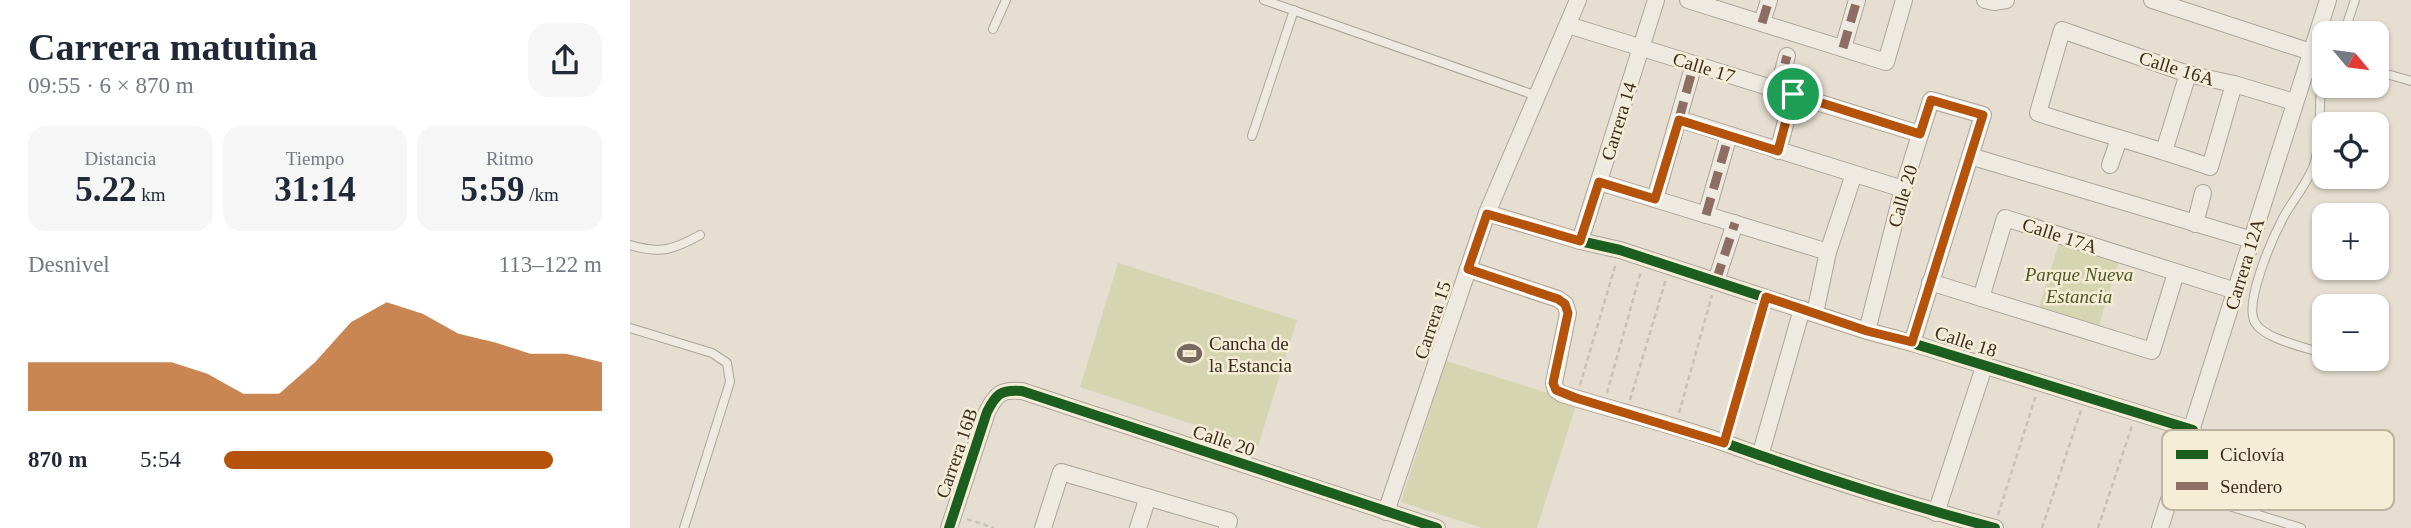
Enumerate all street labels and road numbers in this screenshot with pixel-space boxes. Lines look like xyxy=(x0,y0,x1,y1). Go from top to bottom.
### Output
street label: Calle 16A xyxy=(2137,47,2217,90)
street label: Calle 17 xyxy=(1670,48,1737,87)
street label: Carrera 14 xyxy=(1597,79,1640,163)
street label: Calle 20 xyxy=(1884,163,1921,230)
street label: Calle 17A xyxy=(2020,214,2100,258)
street label: Carrera 12A xyxy=(2221,216,2268,312)
street label: Carrera 15 xyxy=(1410,279,1455,362)
street label: Calle 18 xyxy=(1932,322,1999,361)
street label: Carrera 16B xyxy=(931,406,982,501)
street label: Calle 20 xyxy=(1190,421,1257,460)

